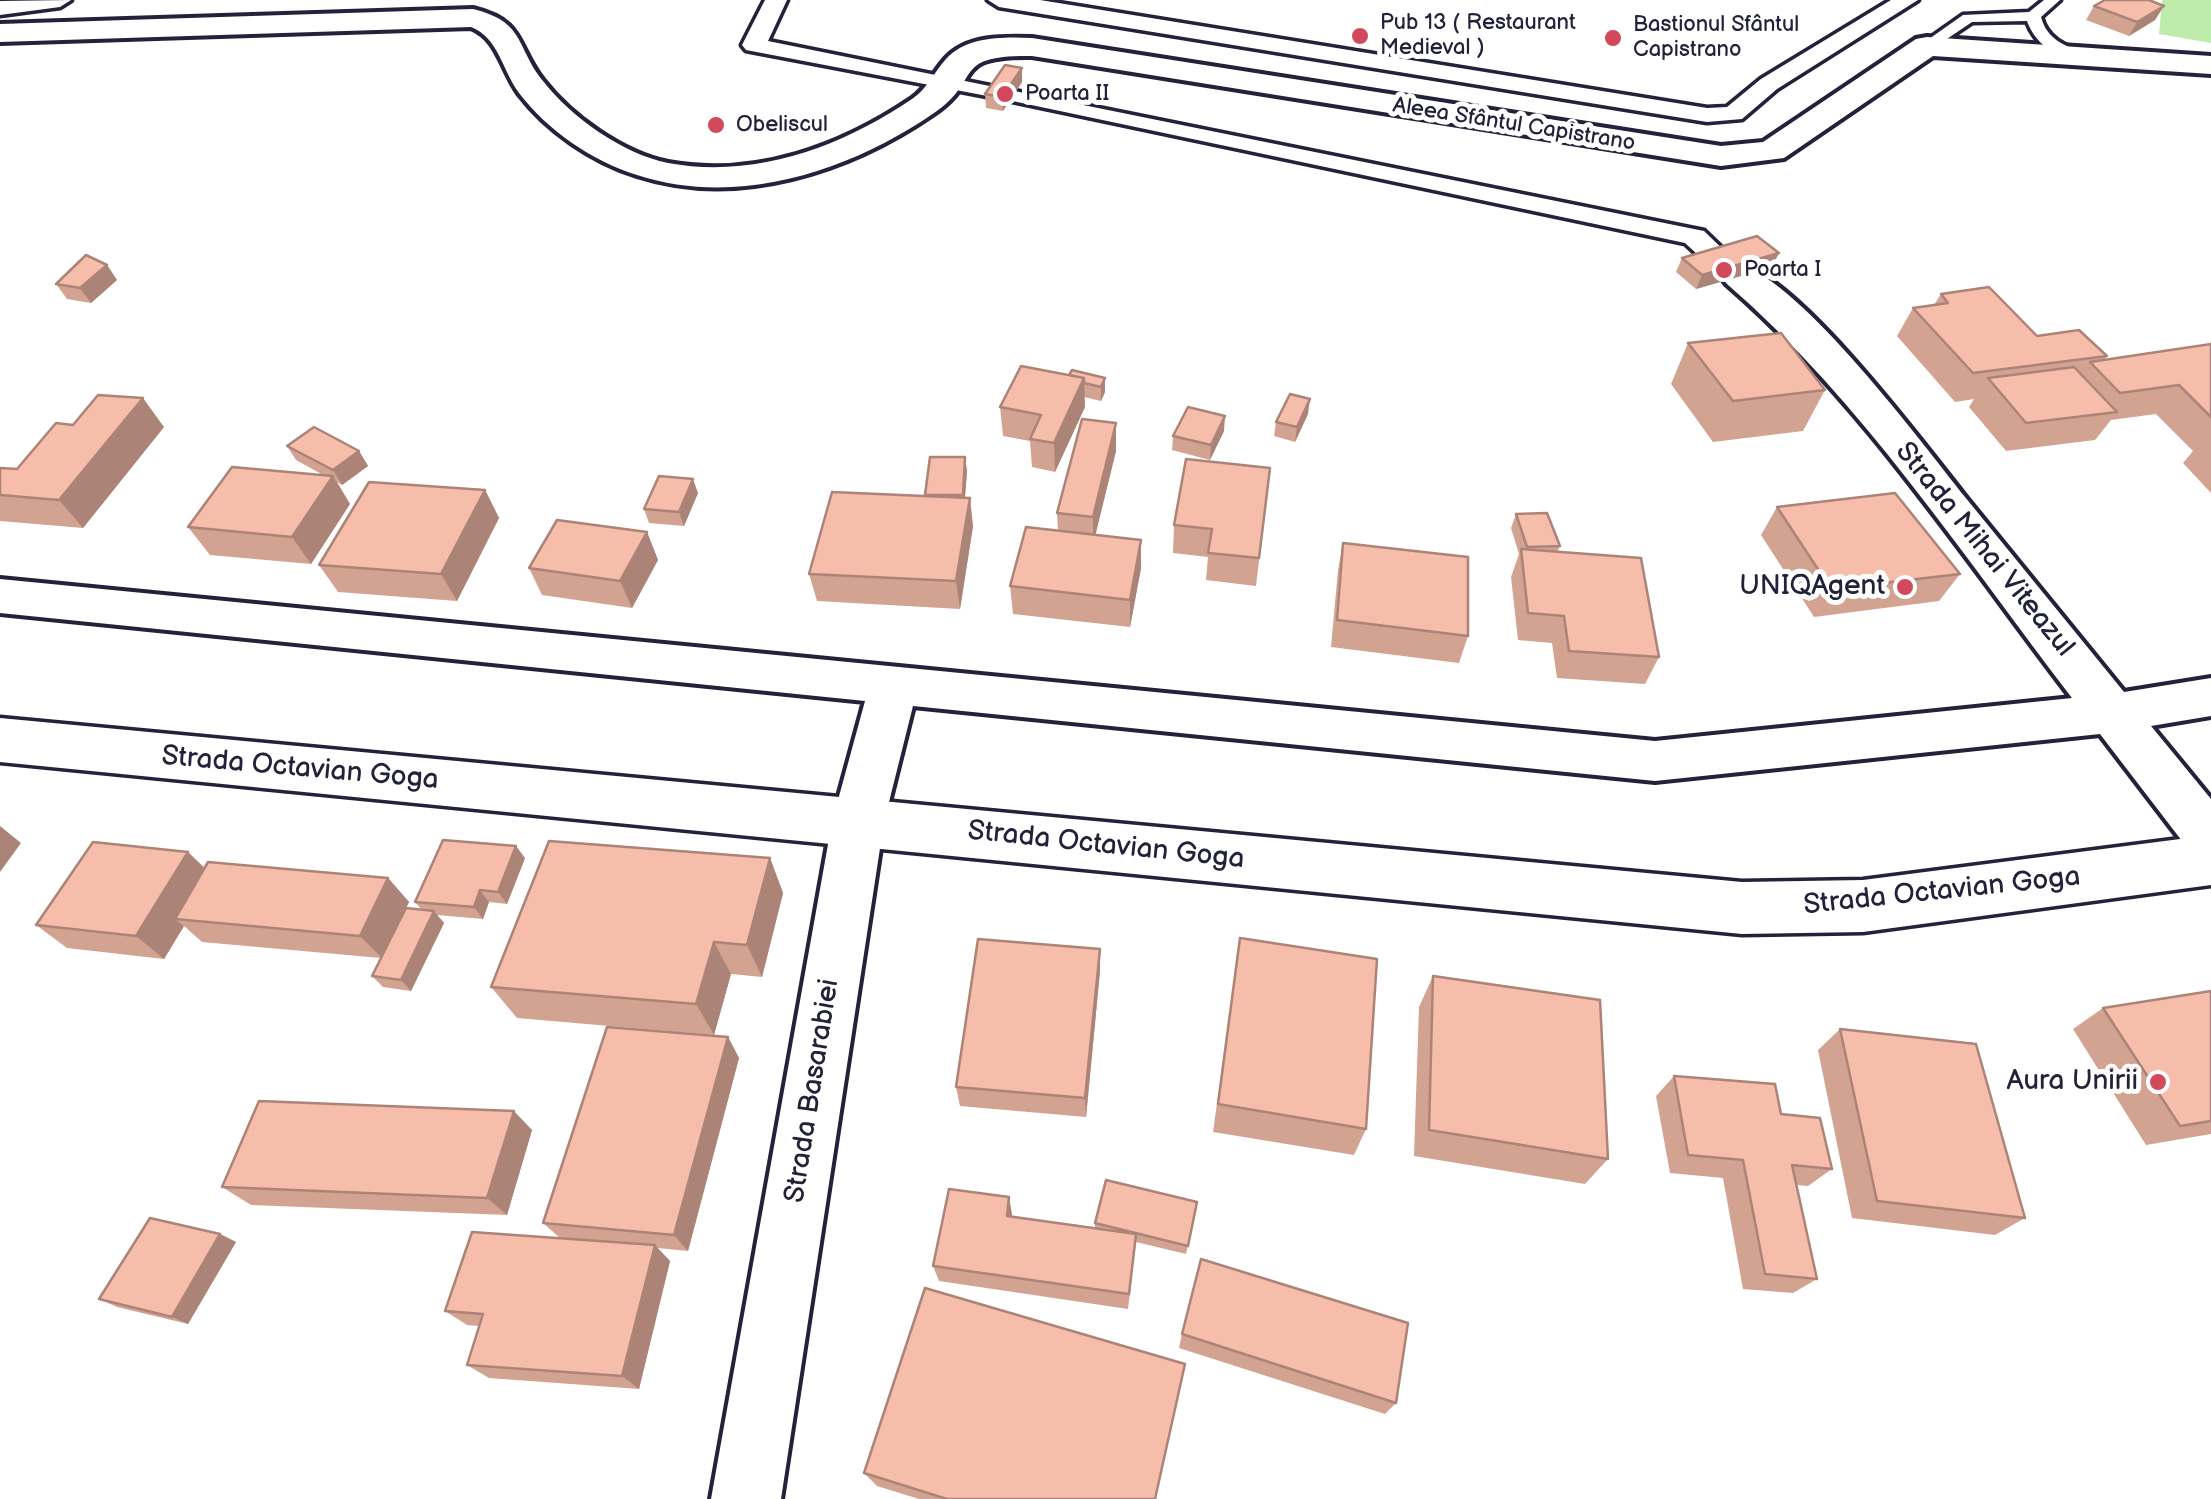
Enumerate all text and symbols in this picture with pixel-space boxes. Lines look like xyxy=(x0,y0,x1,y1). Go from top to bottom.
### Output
place label: Pub 13 ( Restaurant Medieval ) xyxy=(1380,10,1576,61)
place label: Bastionul Sfântul Capistrano xyxy=(1633,12,1799,64)
marker: Pub 13 ( Restaurant Medieval ) xyxy=(1349,25,1371,47)
marker: Bastionul Sfântul Capistrano xyxy=(1602,27,1624,49)
place label: Poarta II xyxy=(1025,81,1109,107)
marker: Poarta II xyxy=(994,83,1016,105)
street label: Aleea Sfântul Capistrano xyxy=(1391,93,1637,157)
place label: Obeliscul xyxy=(736,112,828,138)
marker: Obeliscul xyxy=(705,114,727,136)
place label: Poarta I xyxy=(1744,257,1821,283)
marker: Poarta I xyxy=(1713,259,1735,281)
street label: Strada Mihai Viteazul xyxy=(1887,436,2081,664)
place label: UNIQAgent xyxy=(1739,570,1885,604)
marker: UNIQAgent xyxy=(1894,576,1916,598)
street label: Strada Octavian Goga xyxy=(160,740,440,798)
street label: Strada Octavian Goga xyxy=(966,815,1246,877)
street label: Strada Octavian Goga xyxy=(1802,861,2082,923)
street label: Strada Basarabiei xyxy=(779,977,847,1205)
place label: Aura Unirii xyxy=(2007,1065,2138,1099)
marker: Aura Unirii xyxy=(2147,1071,2169,1093)

